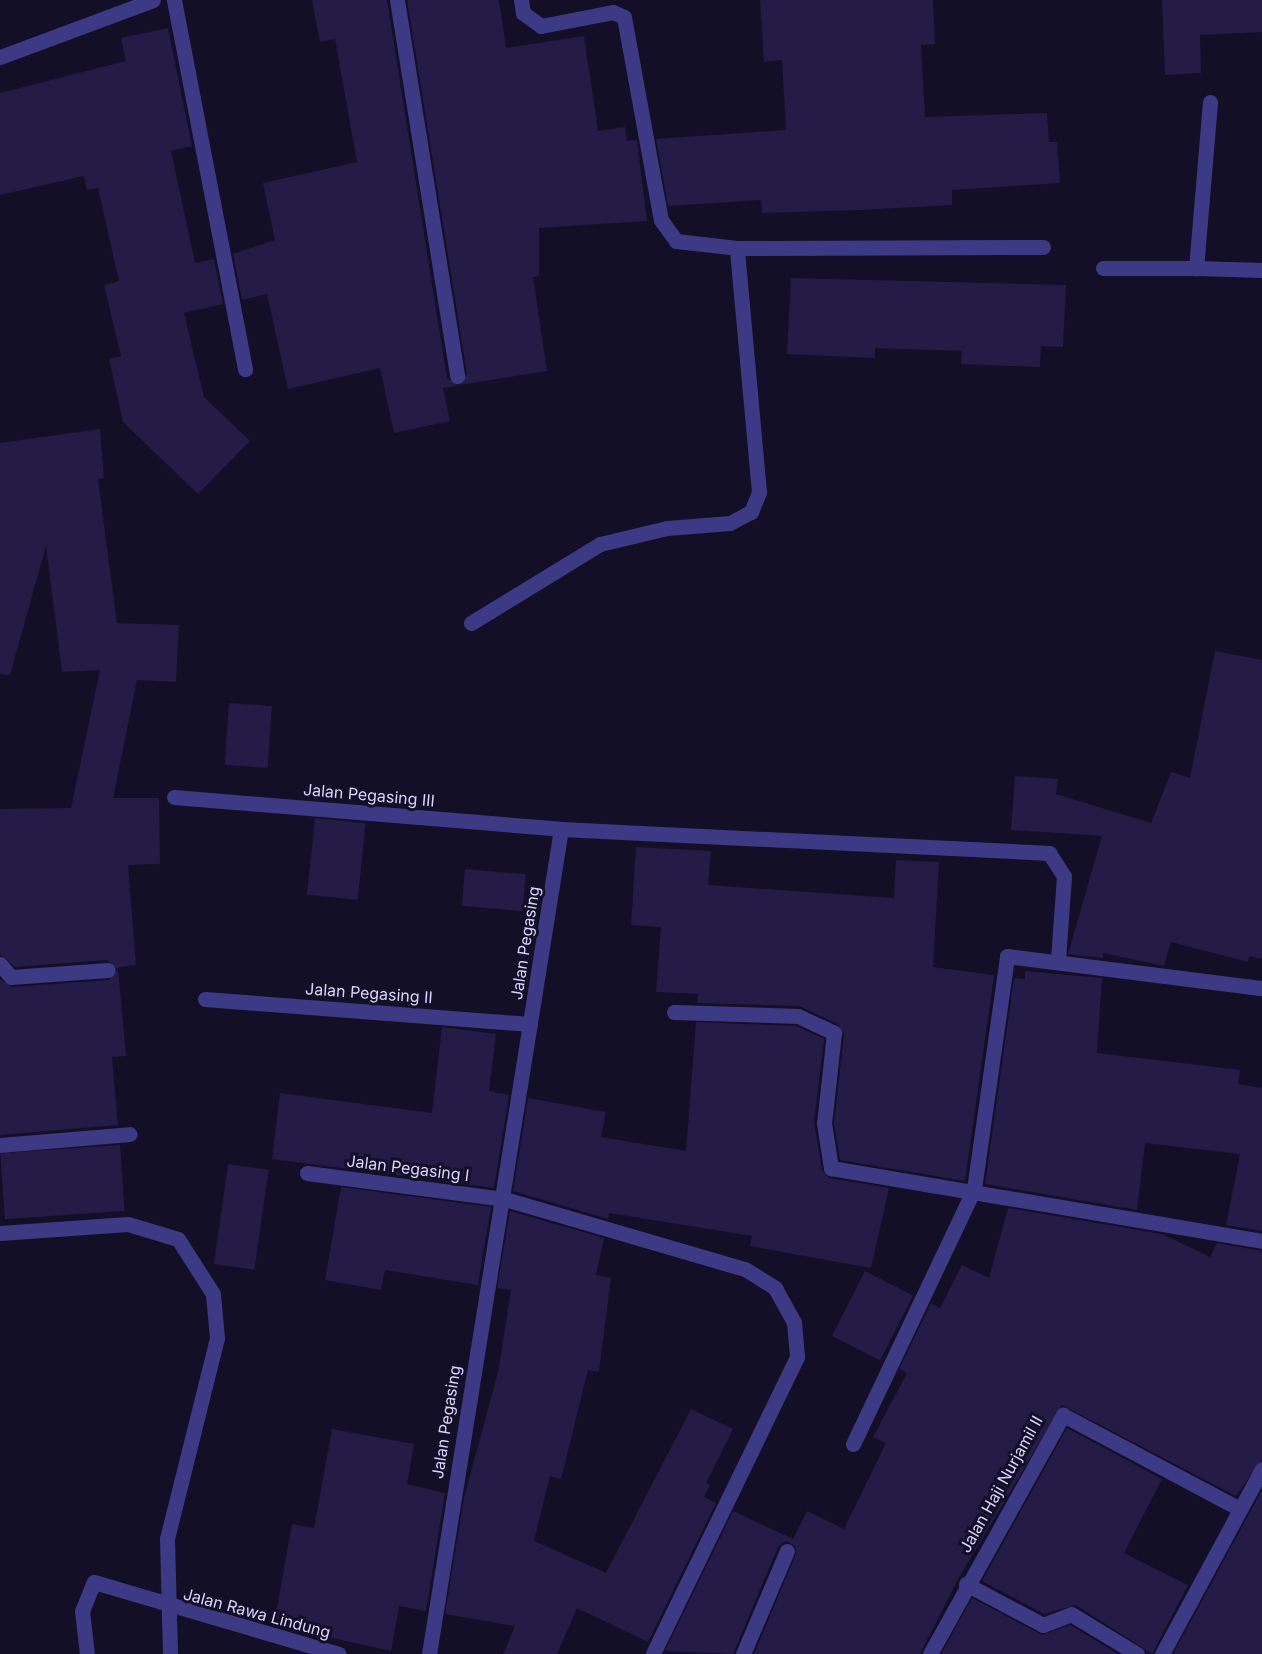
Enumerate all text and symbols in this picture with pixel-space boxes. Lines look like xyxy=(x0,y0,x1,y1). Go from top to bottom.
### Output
street label: Jalan Pegasing III xyxy=(302,780,436,810)
street label: Jalan Pegasing xyxy=(507,885,543,1001)
street label: Jalan Pegasing II xyxy=(305,979,433,1007)
street label: Jalan Pegasing I xyxy=(346,1151,470,1185)
street label: Jalan Pegasing xyxy=(428,1364,464,1480)
street label: Jalan Haji Nurjamil II xyxy=(955,1412,1047,1556)
street label: Jalan Rawa Lindung xyxy=(181,1584,333,1642)

